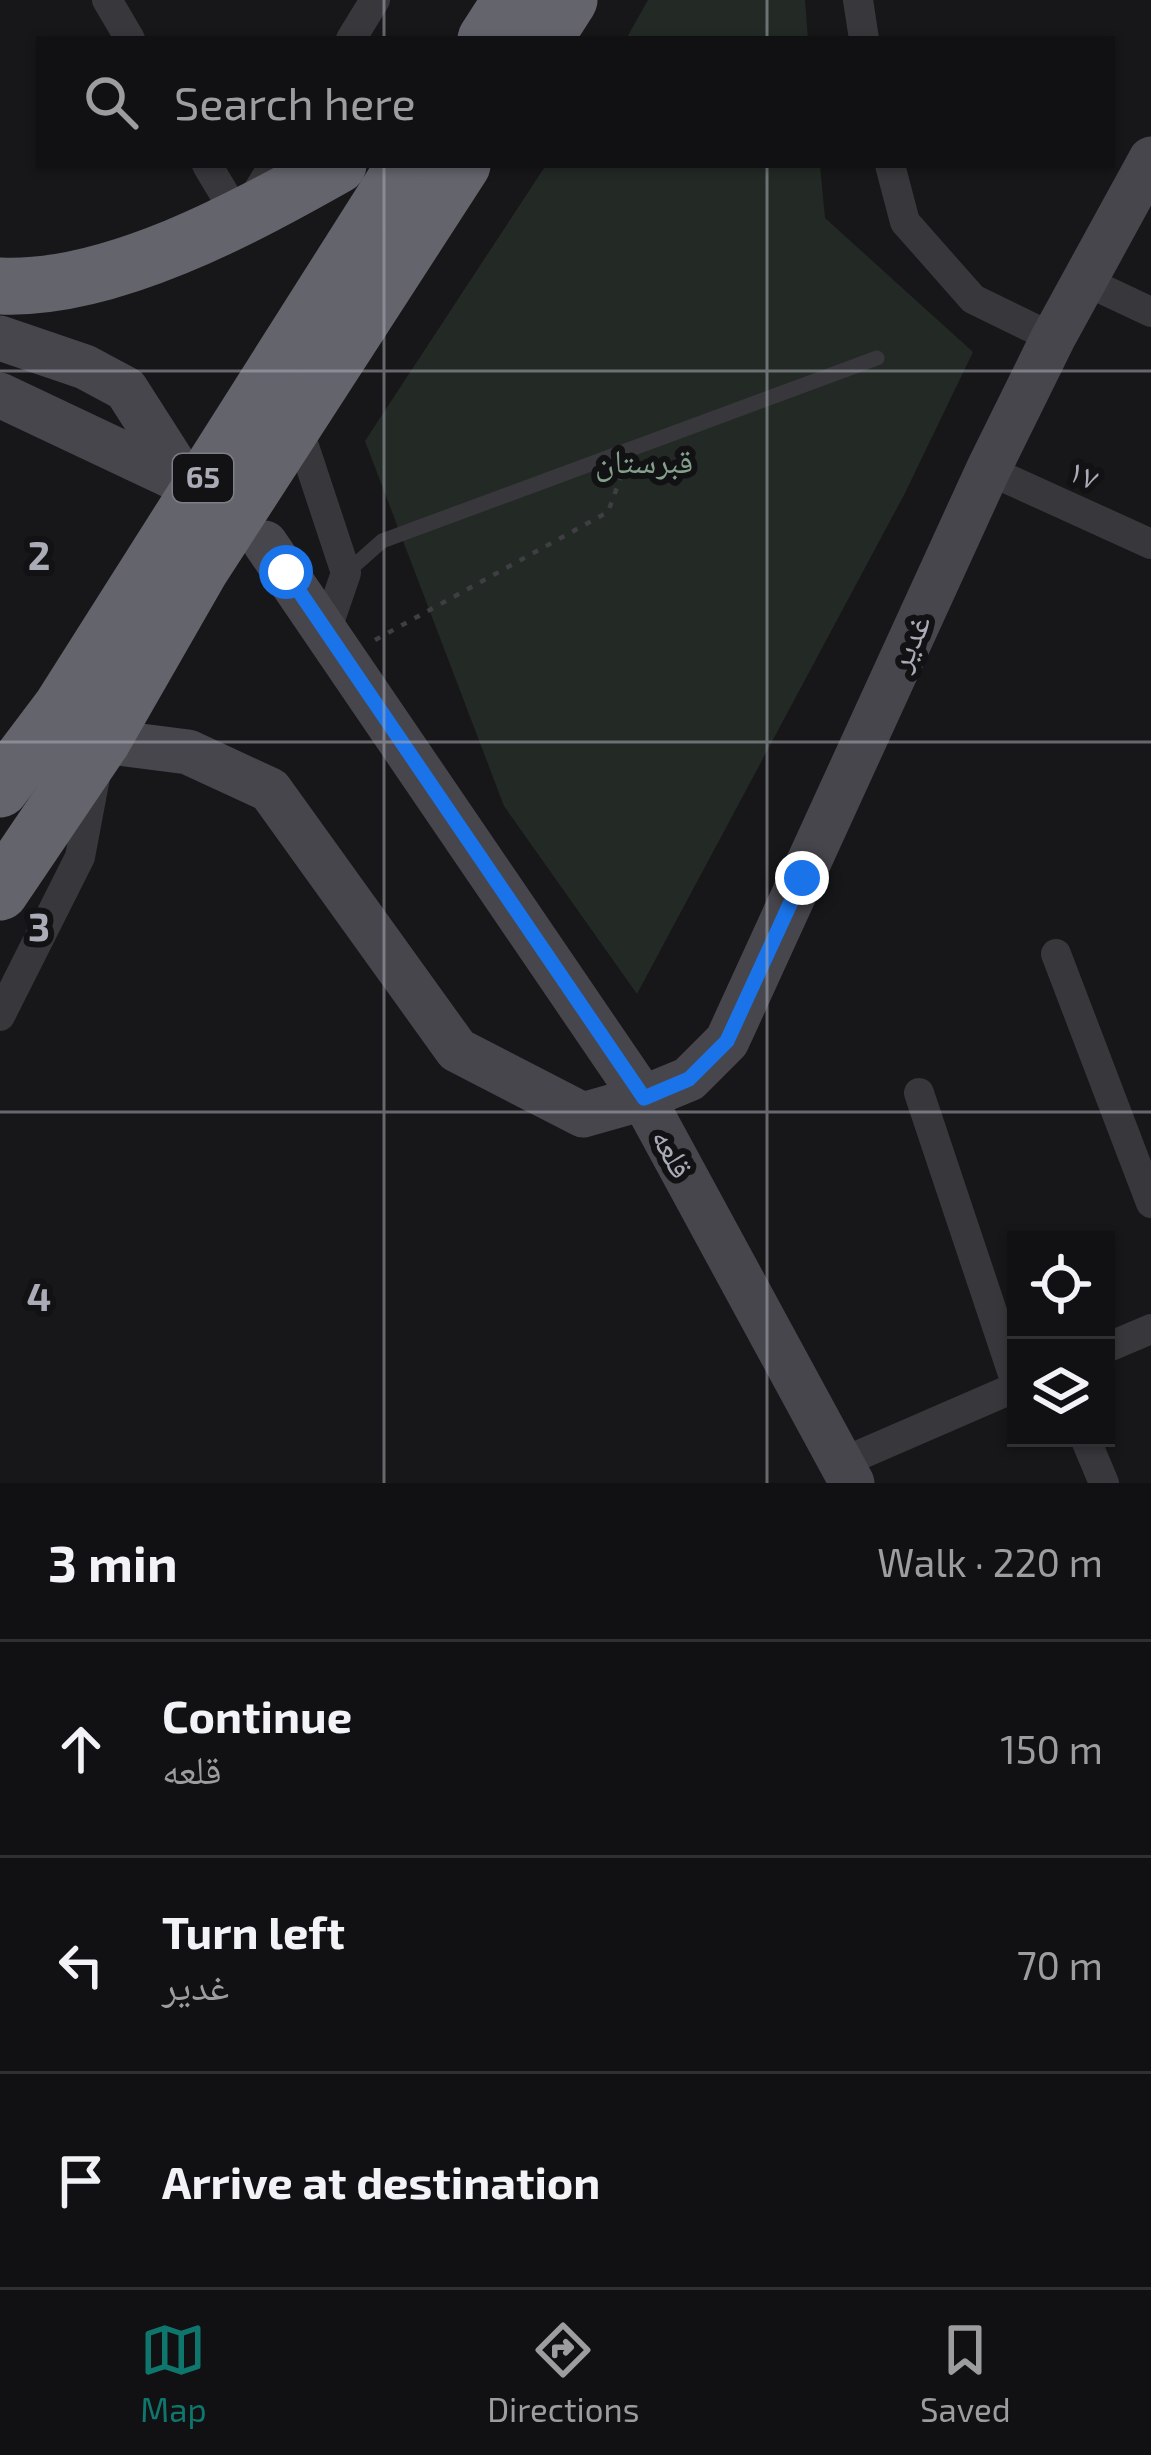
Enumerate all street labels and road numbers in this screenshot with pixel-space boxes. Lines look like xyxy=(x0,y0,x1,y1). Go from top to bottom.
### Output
street label: ۱۷ xyxy=(1063,449,1106,497)
road number: 65 xyxy=(173,454,233,502)
street label: غدیر xyxy=(878,607,938,677)
street label: قلعه xyxy=(644,1121,703,1184)

